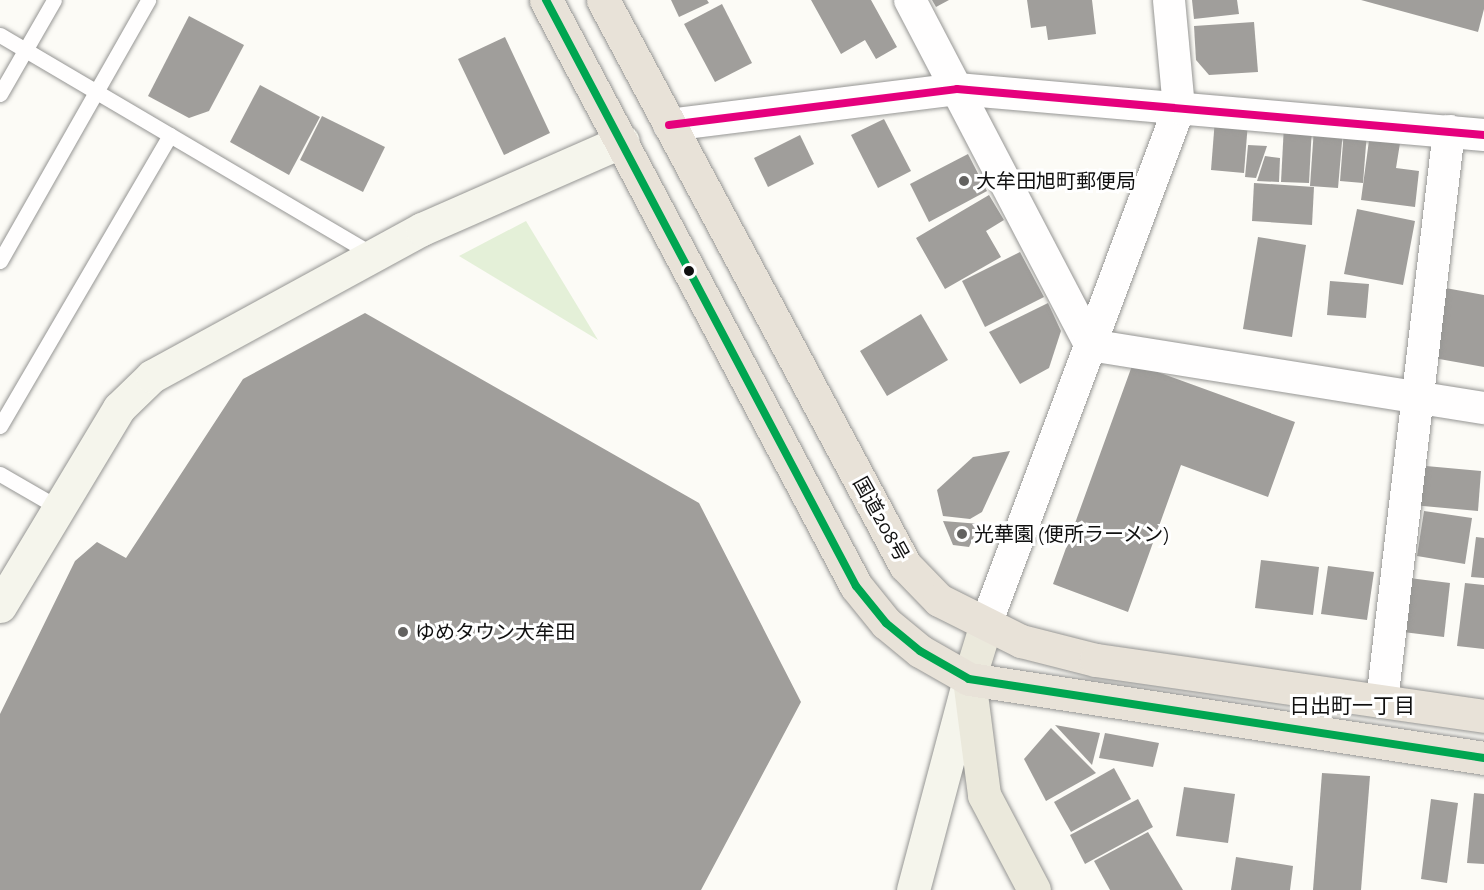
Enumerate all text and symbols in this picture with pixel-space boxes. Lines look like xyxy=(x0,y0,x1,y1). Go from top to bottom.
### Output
place label: 大牟田旭町郵便局 xyxy=(976,169,1136,193)
marker: 大牟田旭町郵便局 xyxy=(957,174,971,188)
unlabelled marker xyxy=(683,265,695,277)
street label: 国道208号 xyxy=(848,473,914,565)
place label: 光華園 (便所ラーメン) xyxy=(974,522,1170,546)
marker: 光華園 (便所ラーメン) xyxy=(955,527,969,541)
place label: ゆめタウン大牟田 xyxy=(415,620,575,644)
marker: ゆめタウン大牟田 xyxy=(396,625,410,639)
district label: 日出町一丁目 xyxy=(1289,693,1415,719)

